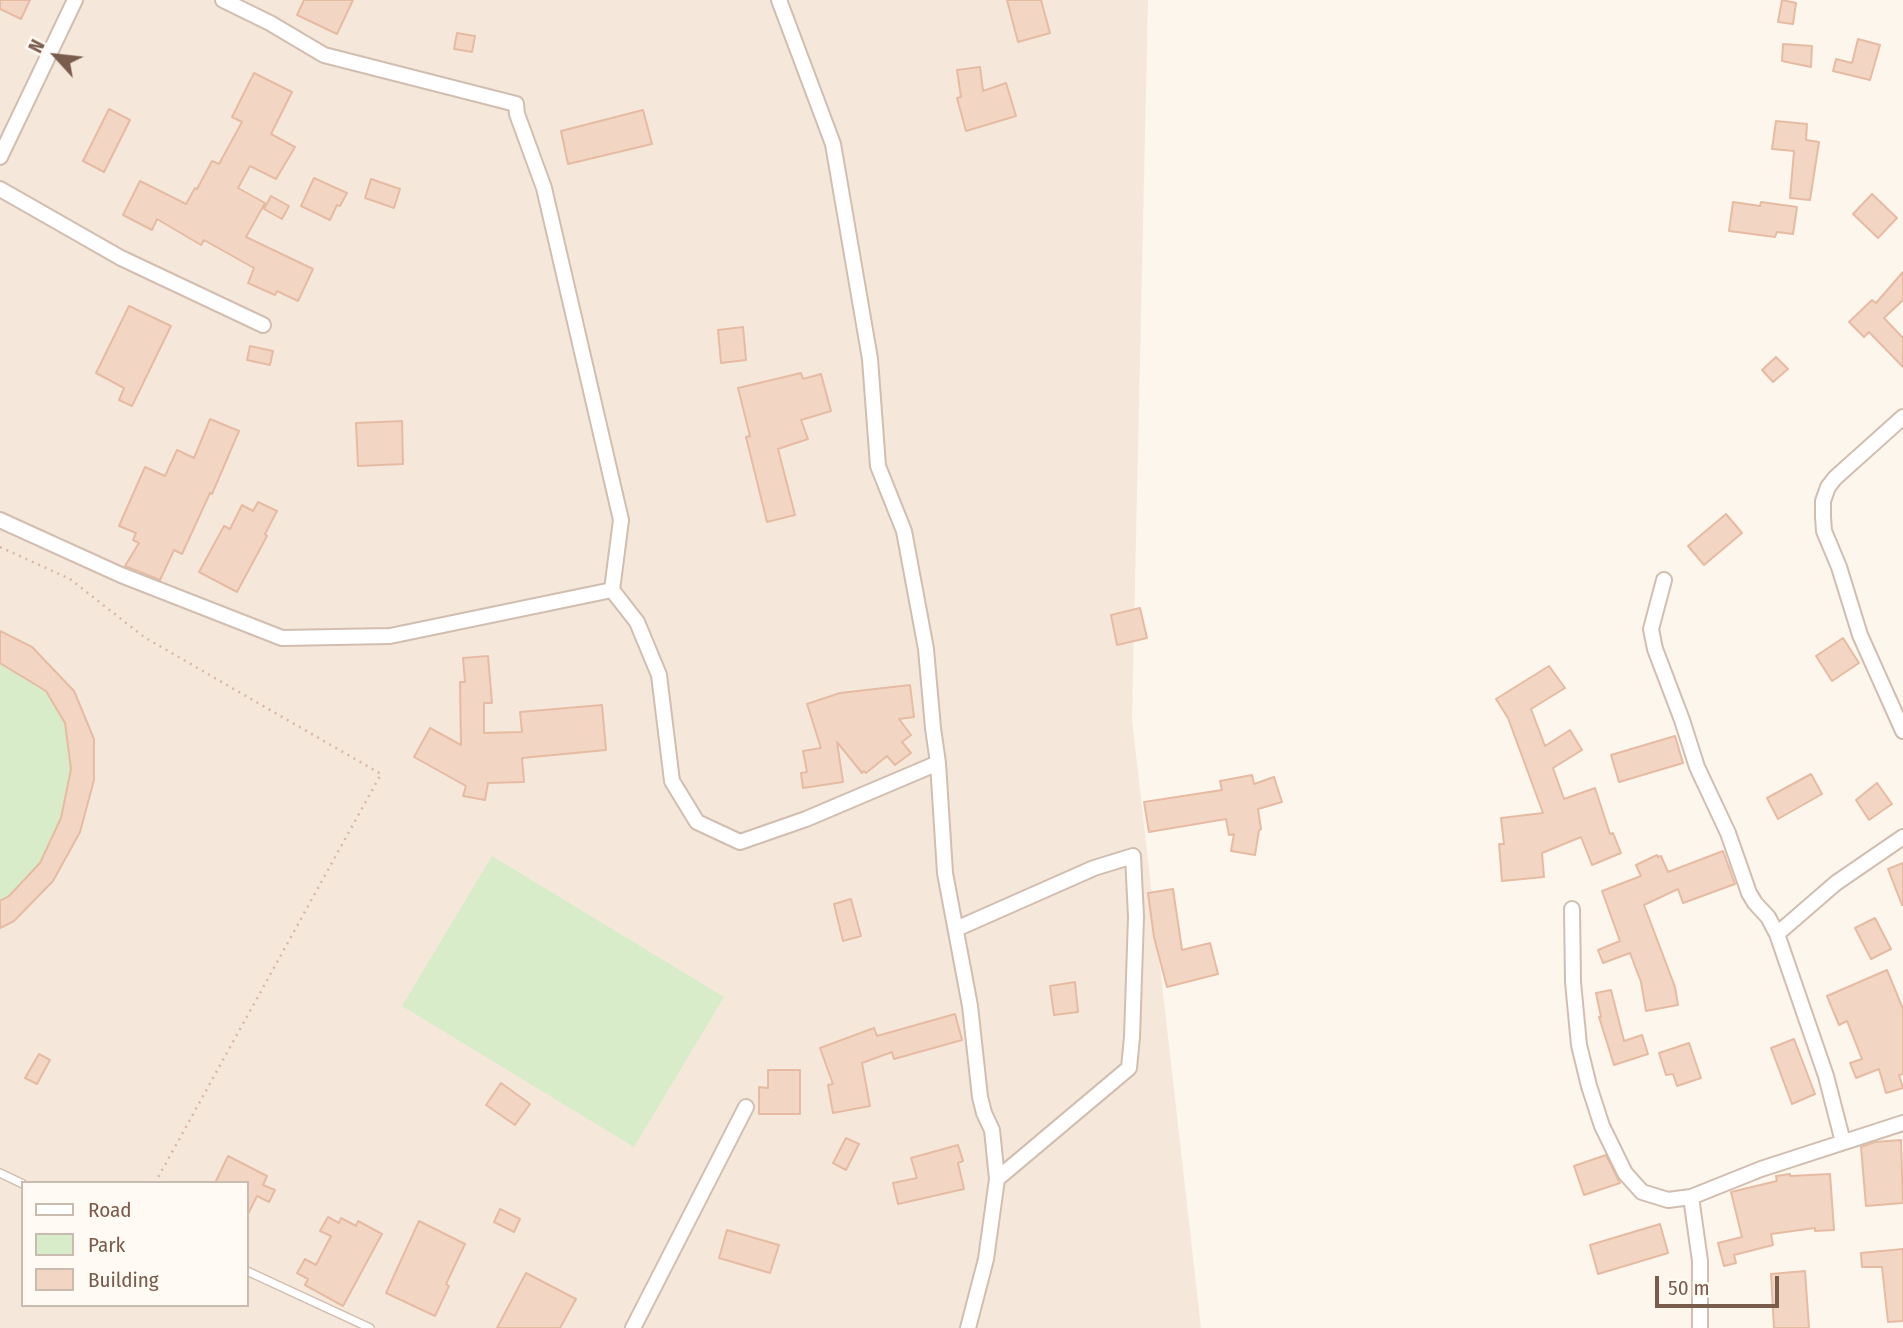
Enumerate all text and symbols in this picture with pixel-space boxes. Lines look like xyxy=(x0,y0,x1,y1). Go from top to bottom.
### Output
north arrow xyxy=(21,21,91,91)
text: N xyxy=(24,36,50,57)
legend xyxy=(21,1181,248,1307)
text: Road xyxy=(88,1197,132,1223)
text: Park xyxy=(88,1232,125,1258)
scale bar xyxy=(1658,1262,1782,1306)
text: Building xyxy=(88,1267,159,1293)
text: 50 m xyxy=(1668,1275,1710,1301)

